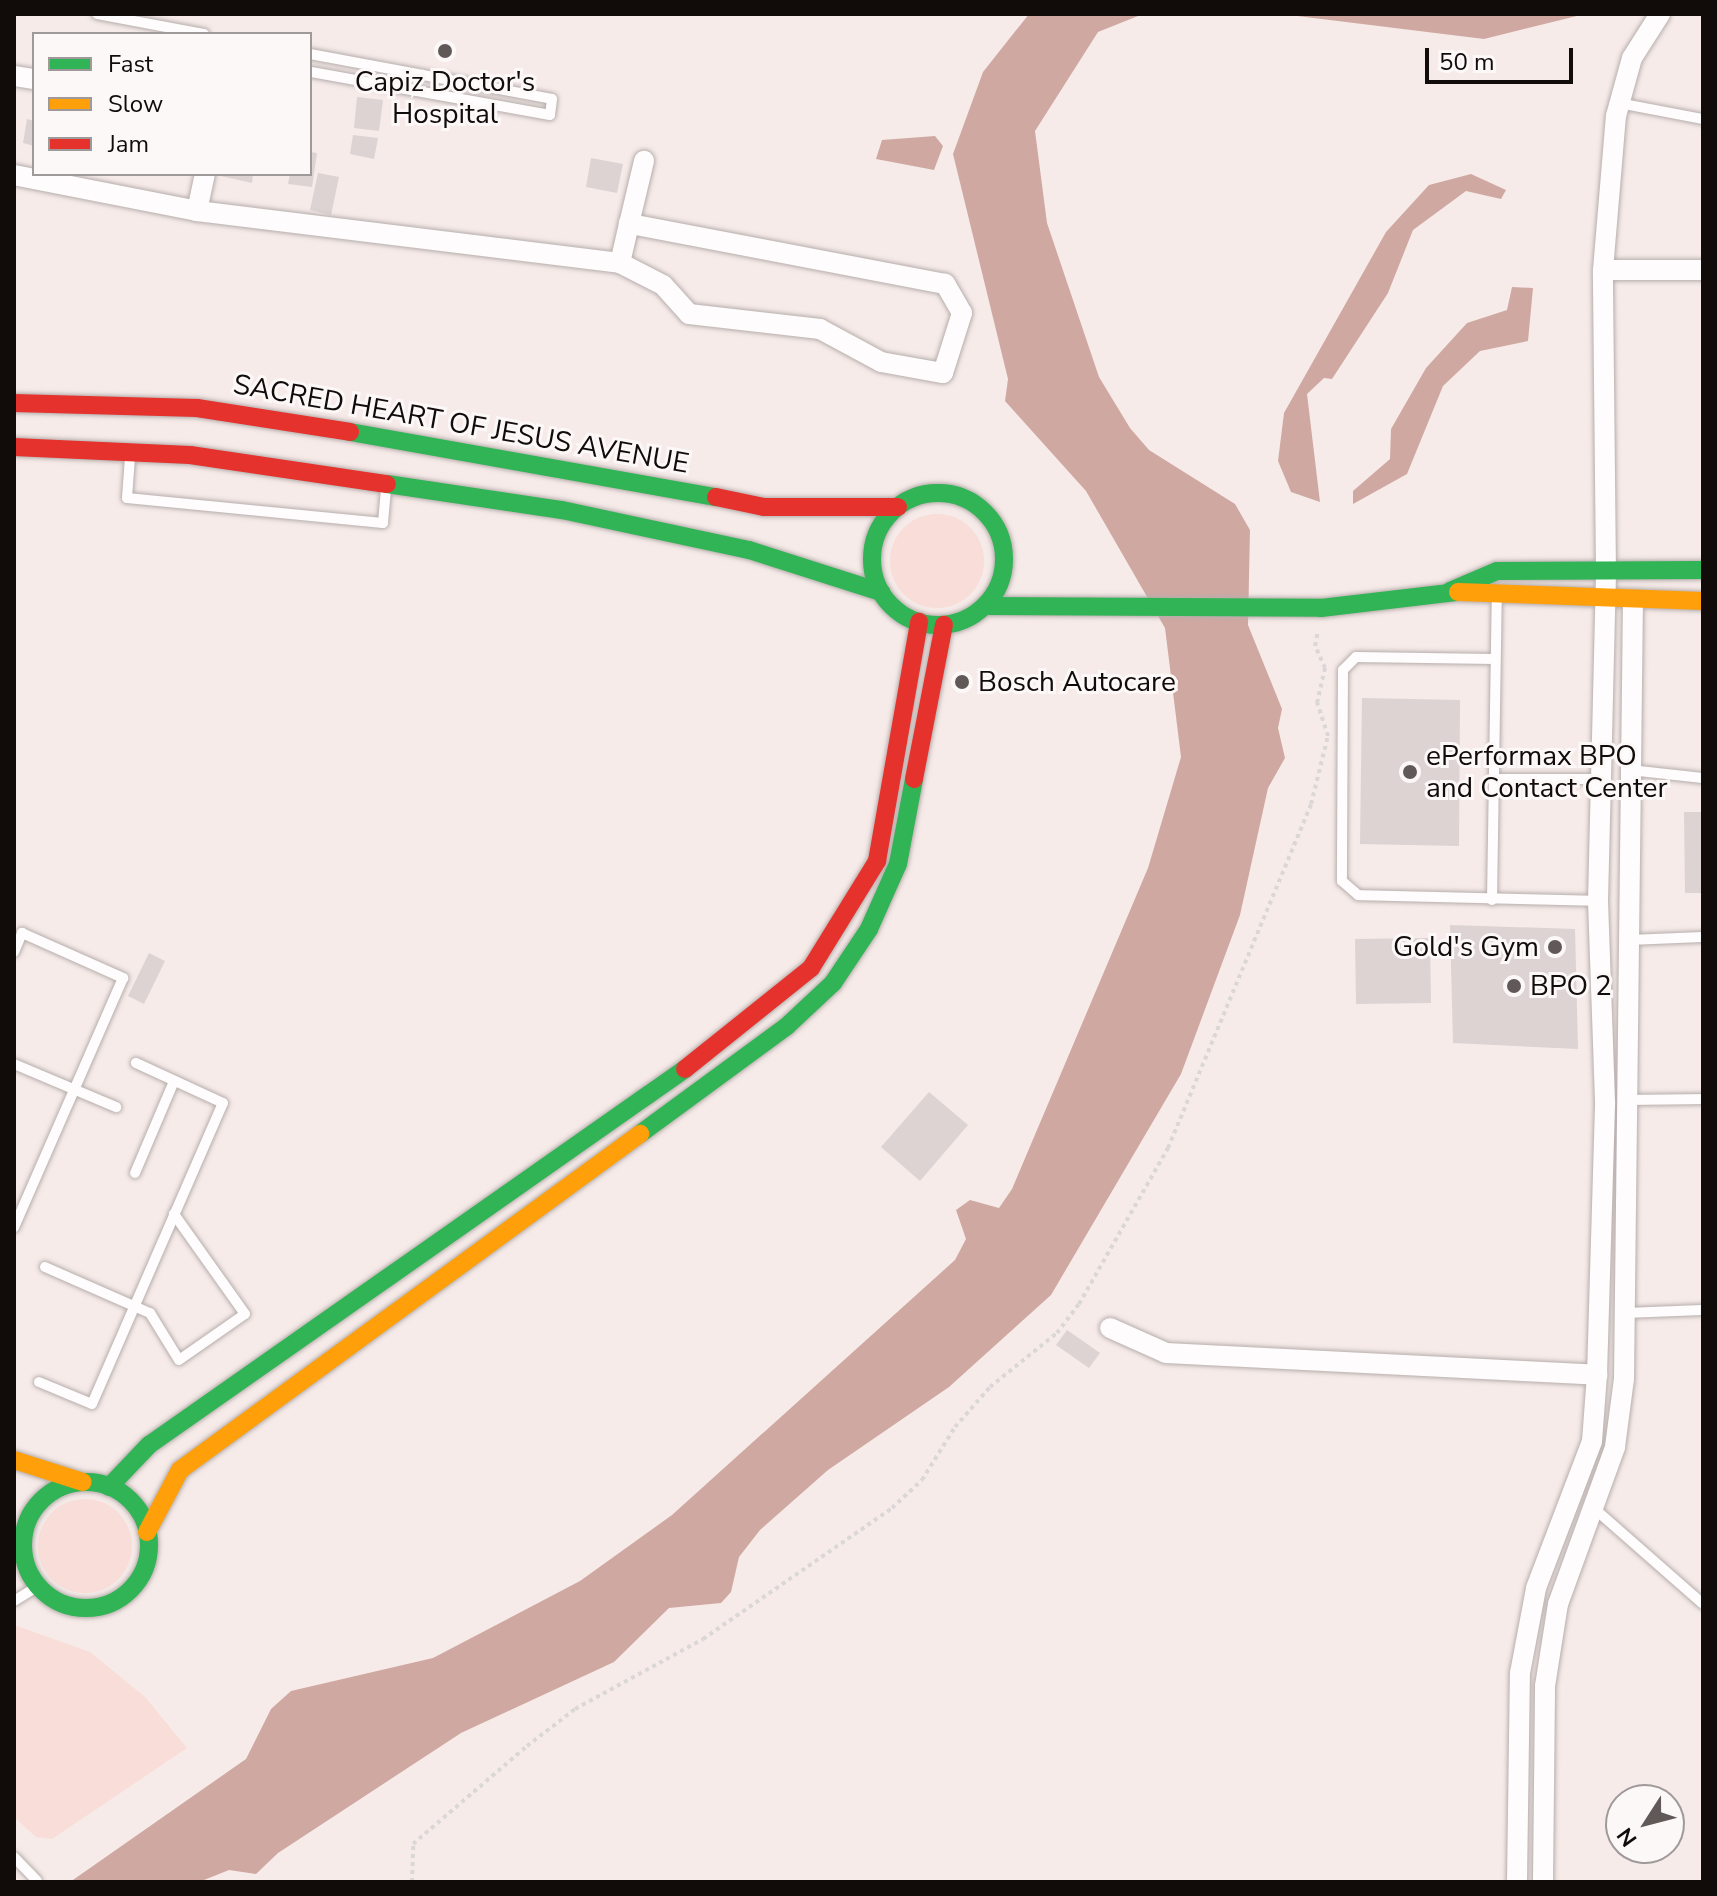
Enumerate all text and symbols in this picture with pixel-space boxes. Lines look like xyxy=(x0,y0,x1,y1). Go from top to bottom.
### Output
legend xyxy=(32,32,312,176)
scale bar xyxy=(1429,32,1577,82)
marker: Capiz Doctor's Hospital xyxy=(434,40,456,62)
text: 50 m xyxy=(1439,46,1495,78)
text: Fast xyxy=(108,48,153,80)
place label: Capiz Doctor's Hospital xyxy=(355,65,535,131)
text: Slow xyxy=(108,88,163,120)
text: Jam xyxy=(108,128,149,160)
street label: SACRED HEART OF JESUS AVENUE xyxy=(231,367,691,481)
place label: Bosch Autocare xyxy=(978,665,1176,699)
marker: Bosch Autocare xyxy=(953,673,971,691)
place label: ePerformax BPO and Contact Center xyxy=(1426,739,1667,805)
marker: ePerformax BPO and Contact Center xyxy=(1401,763,1419,781)
place label: Gold's Gym xyxy=(1393,930,1539,964)
marker: Gold's Gym xyxy=(1546,938,1564,956)
place label: BPO 2 xyxy=(1530,969,1612,1003)
marker: BPO 2 xyxy=(1505,977,1523,995)
north arrow xyxy=(1605,1784,1685,1864)
text: N xyxy=(1610,1821,1644,1852)

